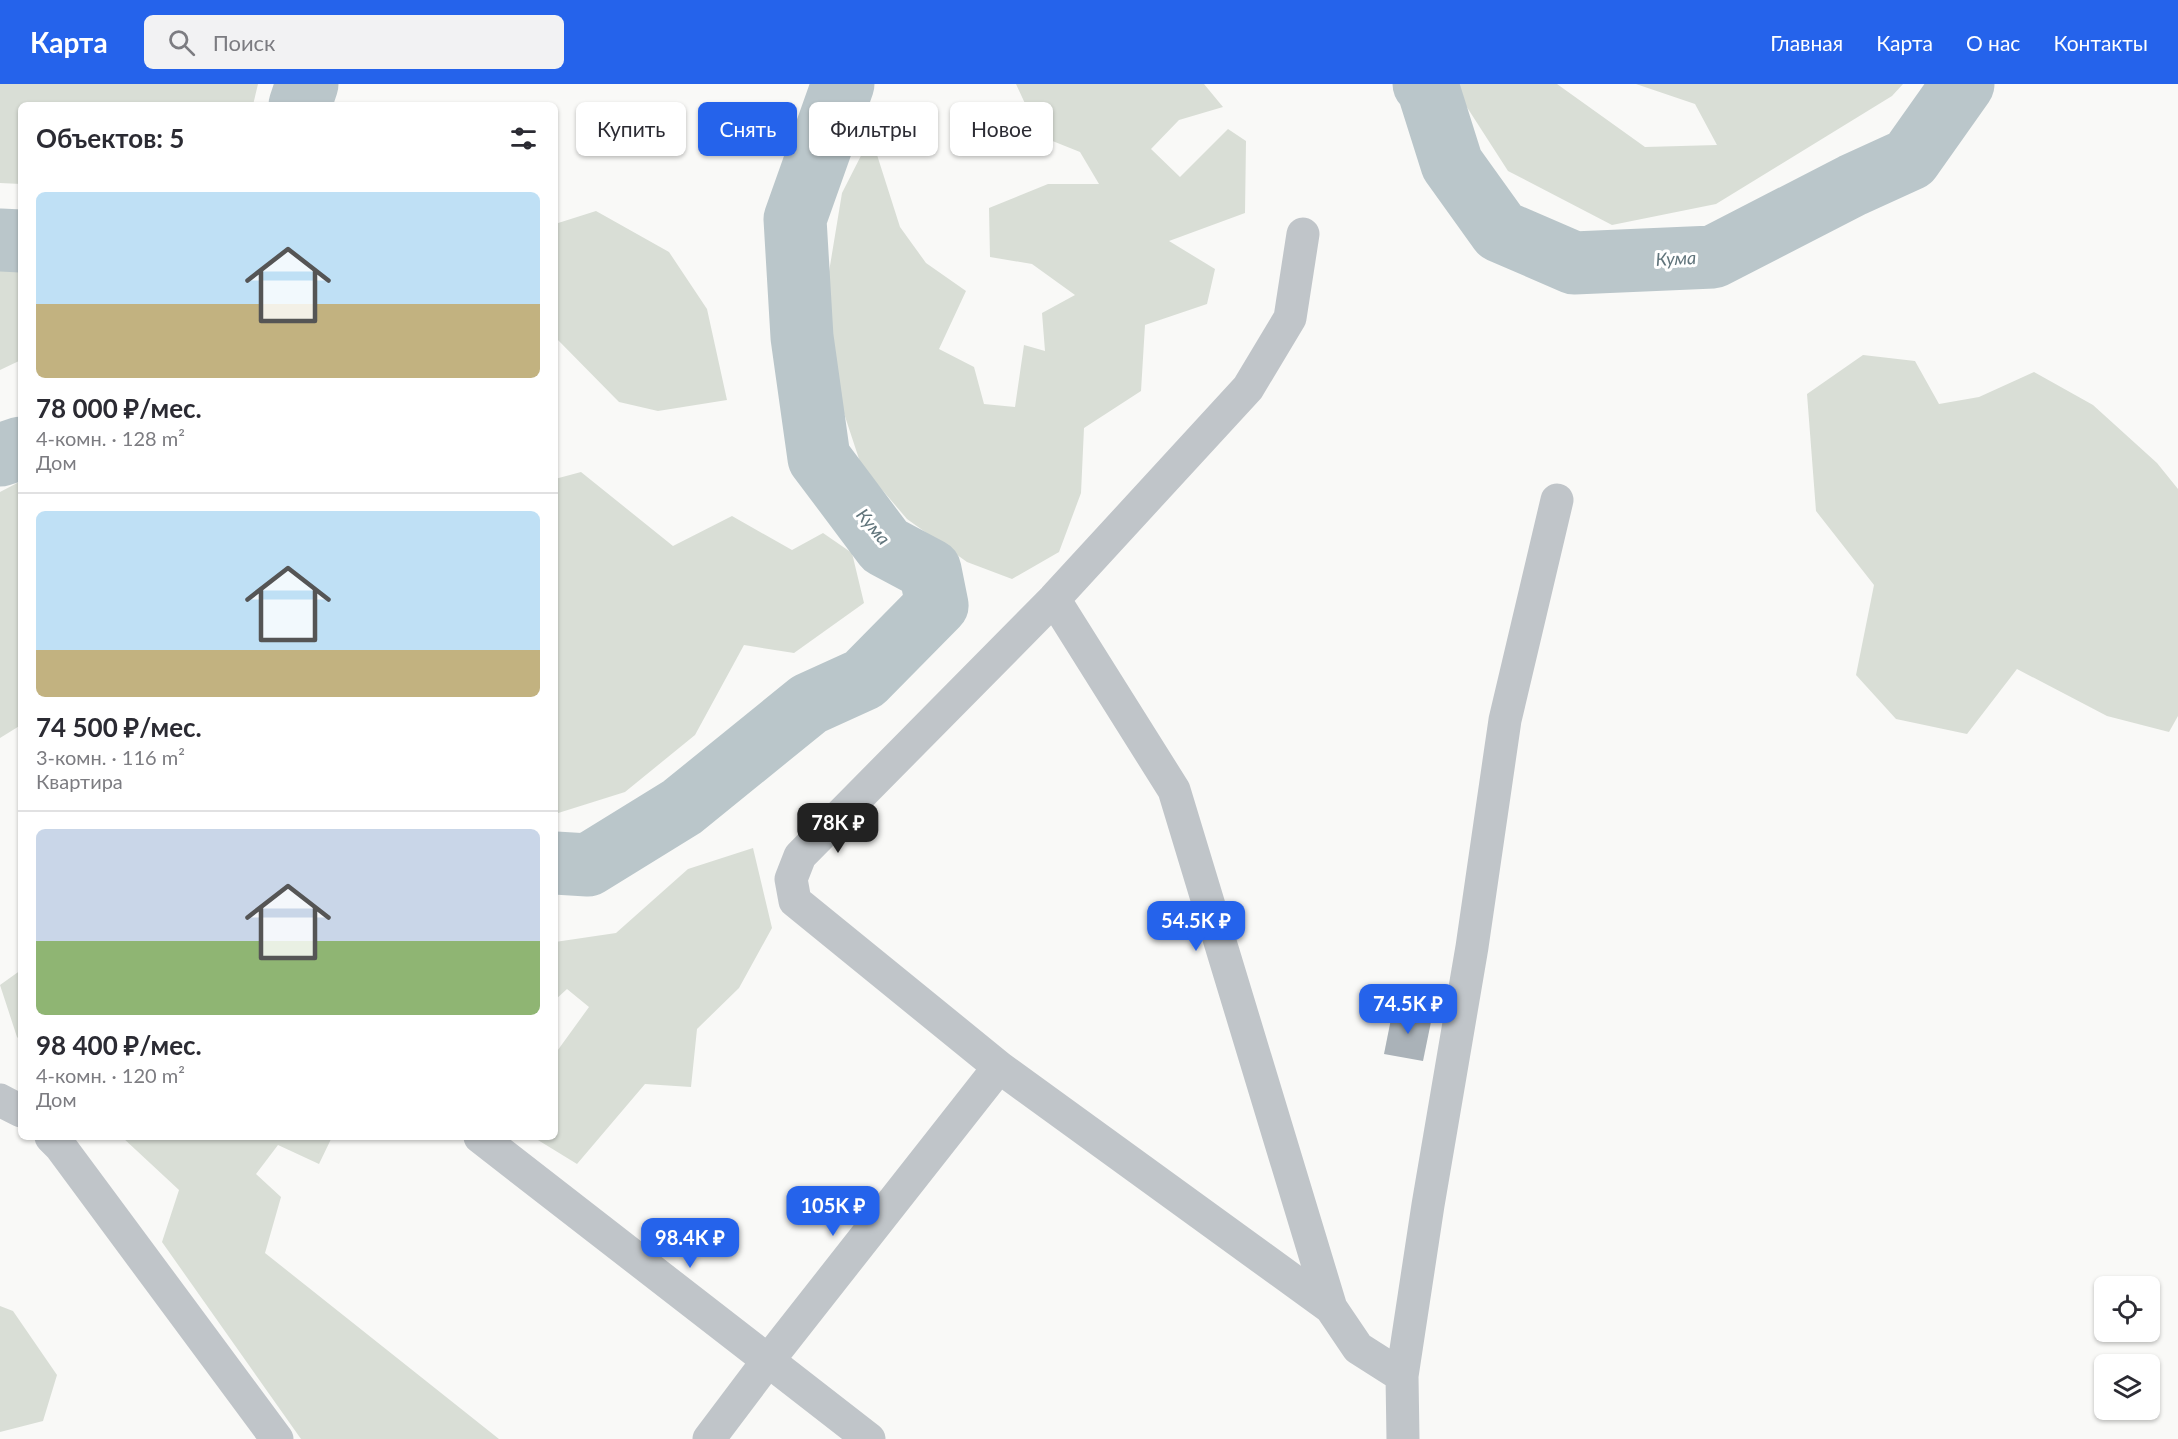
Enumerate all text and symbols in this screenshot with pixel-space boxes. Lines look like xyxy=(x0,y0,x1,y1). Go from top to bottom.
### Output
search box xyxy=(144,15,564,69)
text: Карта xyxy=(30,25,108,59)
icon: search xyxy=(165,26,198,59)
text: Поиск xyxy=(213,29,276,56)
text: Главная xyxy=(1770,30,1843,55)
text: Карта xyxy=(1876,30,1933,55)
text: О нас xyxy=(1966,30,2020,55)
text: Контакты xyxy=(2053,30,2148,55)
chip: Купить xyxy=(576,102,686,156)
chip: Снять xyxy=(698,102,797,156)
chip: Фильтры xyxy=(809,102,938,156)
chip: Новое xyxy=(950,102,1053,156)
text: Объектов: 5 xyxy=(36,122,184,154)
icon: filters xyxy=(507,122,540,155)
icon: home xyxy=(234,231,342,339)
water label: Кума xyxy=(1655,246,1697,270)
text: 78 000 ₽/мес. xyxy=(36,392,202,424)
text: 4-комн. · 128 m² xyxy=(36,426,185,450)
text: Дом xyxy=(36,450,77,474)
water label: Кума xyxy=(852,504,895,549)
icon: home xyxy=(234,550,342,658)
text: 74 500 ₽/мес. xyxy=(36,711,202,743)
text: 3-комн. · 116 m² xyxy=(36,745,185,769)
text: Квартира xyxy=(36,769,123,793)
pin: 78K ₽ xyxy=(796,803,880,854)
text: 78K ₽ xyxy=(811,810,865,834)
icon: home xyxy=(234,868,342,976)
pin: 54.5K ₽ xyxy=(1141,901,1251,952)
text: 54.5K ₽ xyxy=(1161,908,1231,932)
pin: 74.5K ₽ xyxy=(1353,984,1463,1035)
text: 74.5K ₽ xyxy=(1373,991,1443,1015)
text: 98 400 ₽/мес. xyxy=(36,1029,202,1061)
text: 4-комн. · 120 m² xyxy=(36,1063,185,1087)
text: Дом xyxy=(36,1087,77,1111)
pin: 105K ₽ xyxy=(784,1186,882,1237)
text: 105K ₽ xyxy=(800,1193,866,1217)
pin: 98.4K ₽ xyxy=(635,1218,745,1269)
text: 98.4K ₽ xyxy=(655,1225,725,1249)
map controls xyxy=(2094,1276,2160,1420)
button: locate xyxy=(2094,1276,2160,1342)
button: layers xyxy=(2094,1354,2160,1420)

